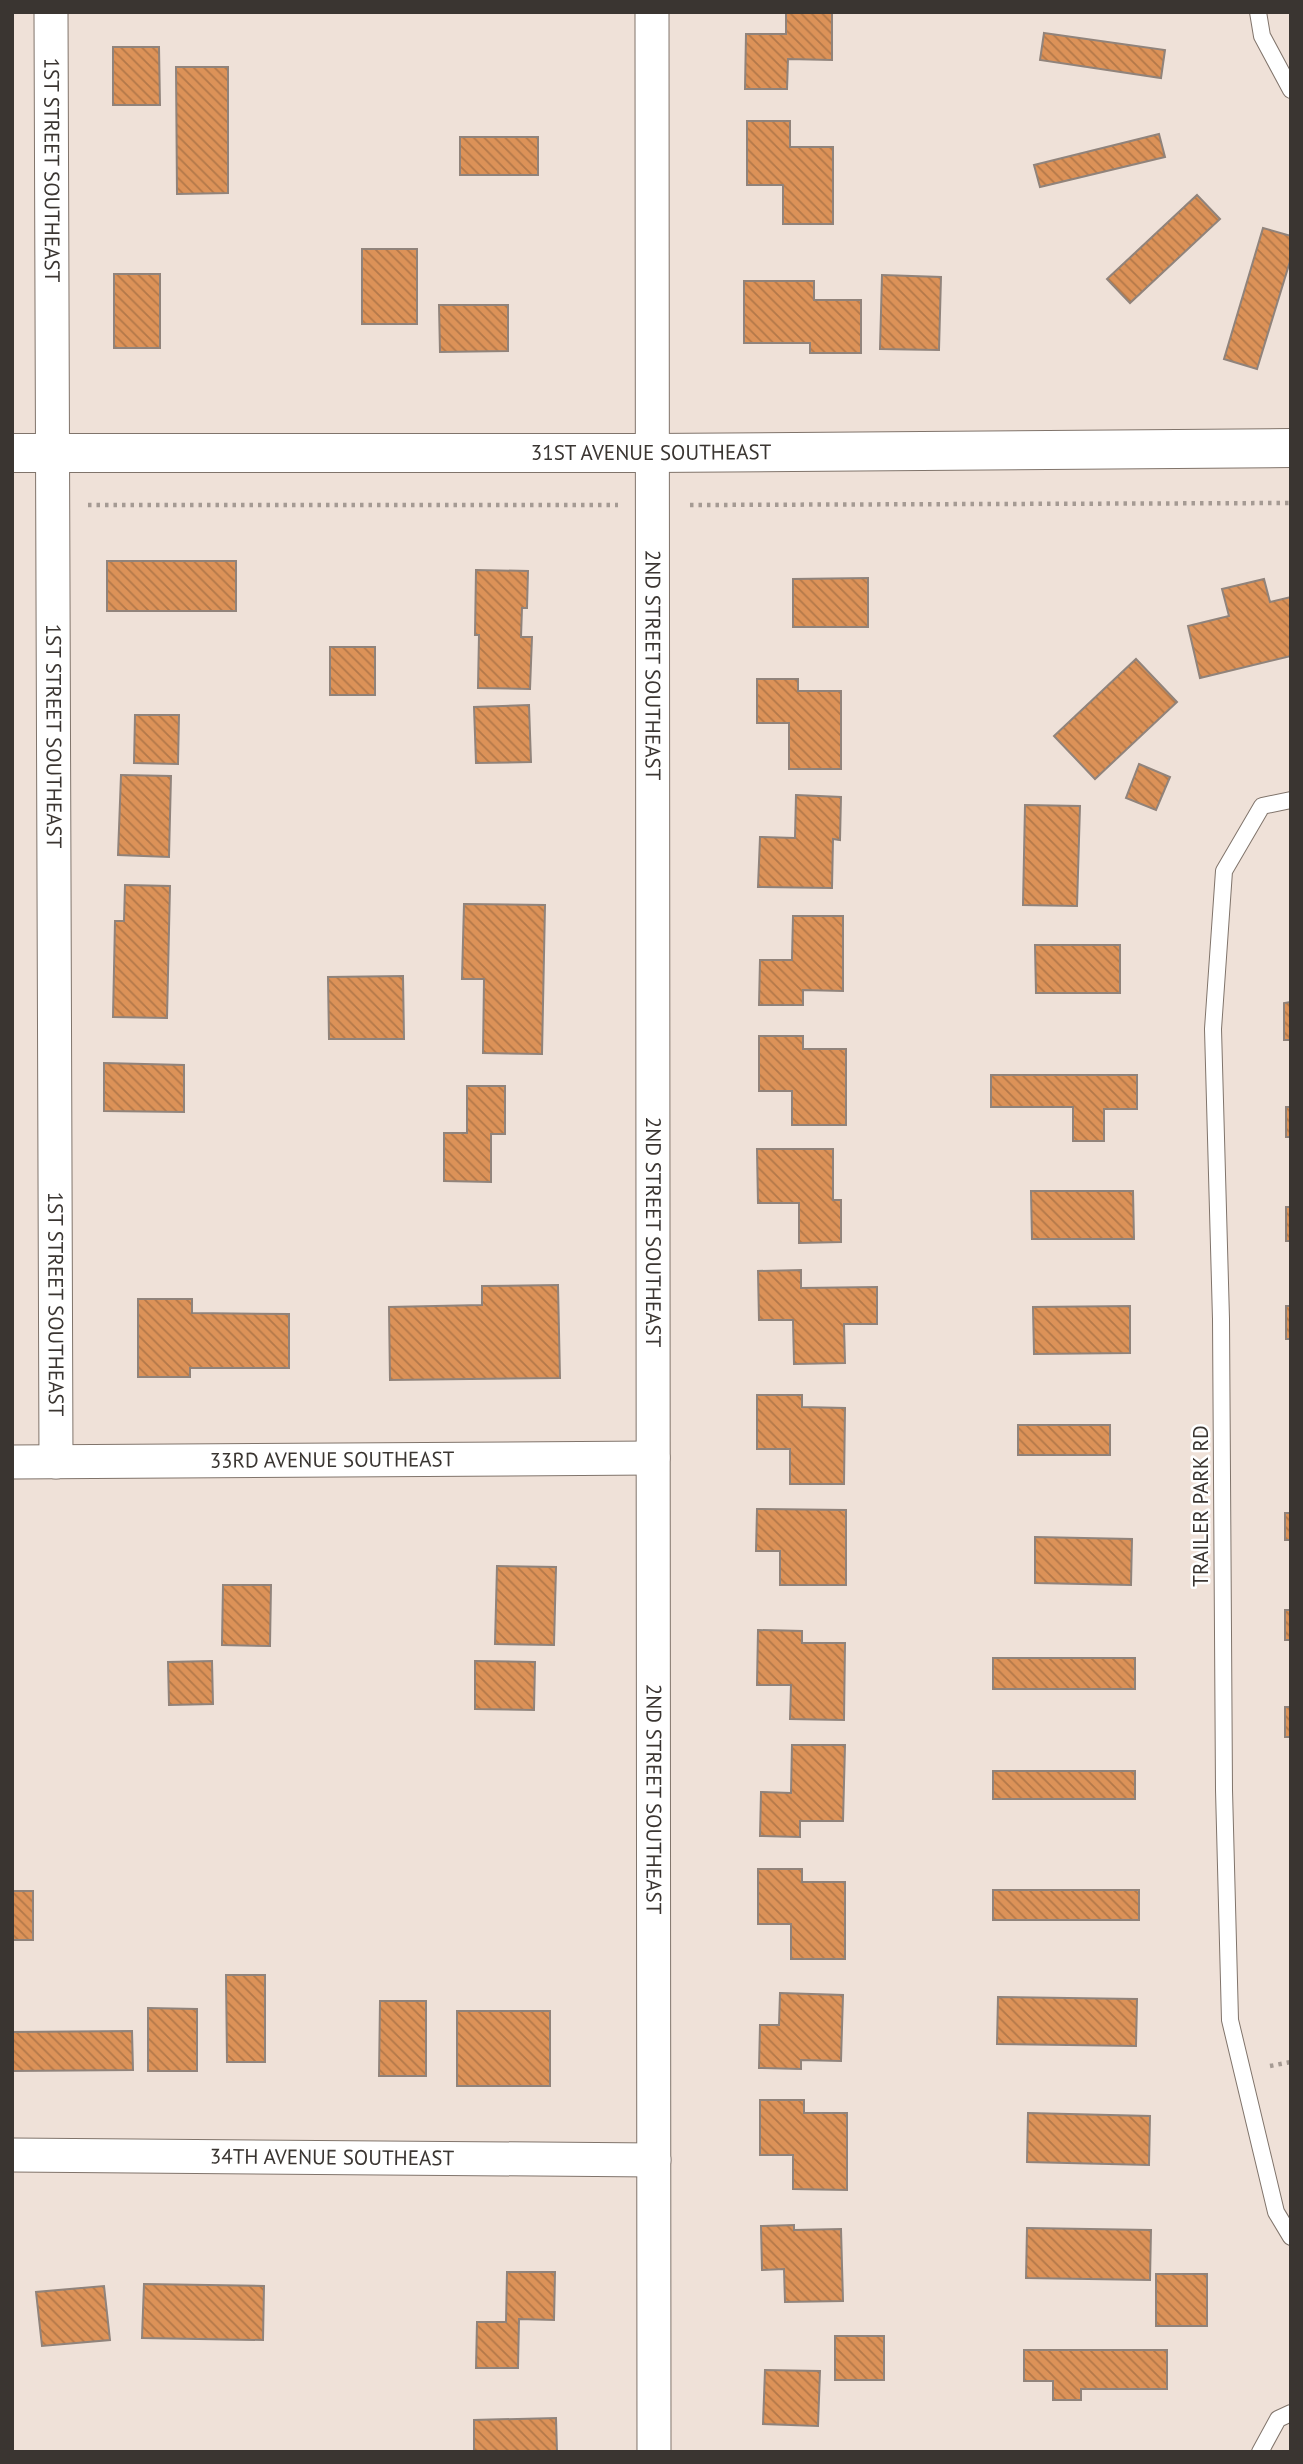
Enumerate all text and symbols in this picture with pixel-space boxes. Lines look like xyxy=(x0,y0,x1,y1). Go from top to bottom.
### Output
street label: 1ST STREET SOUTHEAST xyxy=(38,58,66,283)
street label: 31ST AVENUE SOUTHEAST xyxy=(531,438,772,466)
street label: 2ND STREET SOUTHEAST xyxy=(639,550,667,781)
street label: 1ST STREET SOUTHEAST xyxy=(40,624,68,849)
street label: 2ND STREET SOUTHEAST xyxy=(640,1117,667,1348)
street label: 1ST STREET SOUTHEAST xyxy=(42,1192,70,1417)
street label: TRAILER PARK RD xyxy=(1187,1425,1214,1587)
street label: 33RD AVENUE SOUTHEAST xyxy=(210,1445,455,1474)
street label: 2ND STREET SOUTHEAST xyxy=(640,1684,668,1915)
street label: 34TH AVENUE SOUTHEAST xyxy=(210,2143,455,2171)

